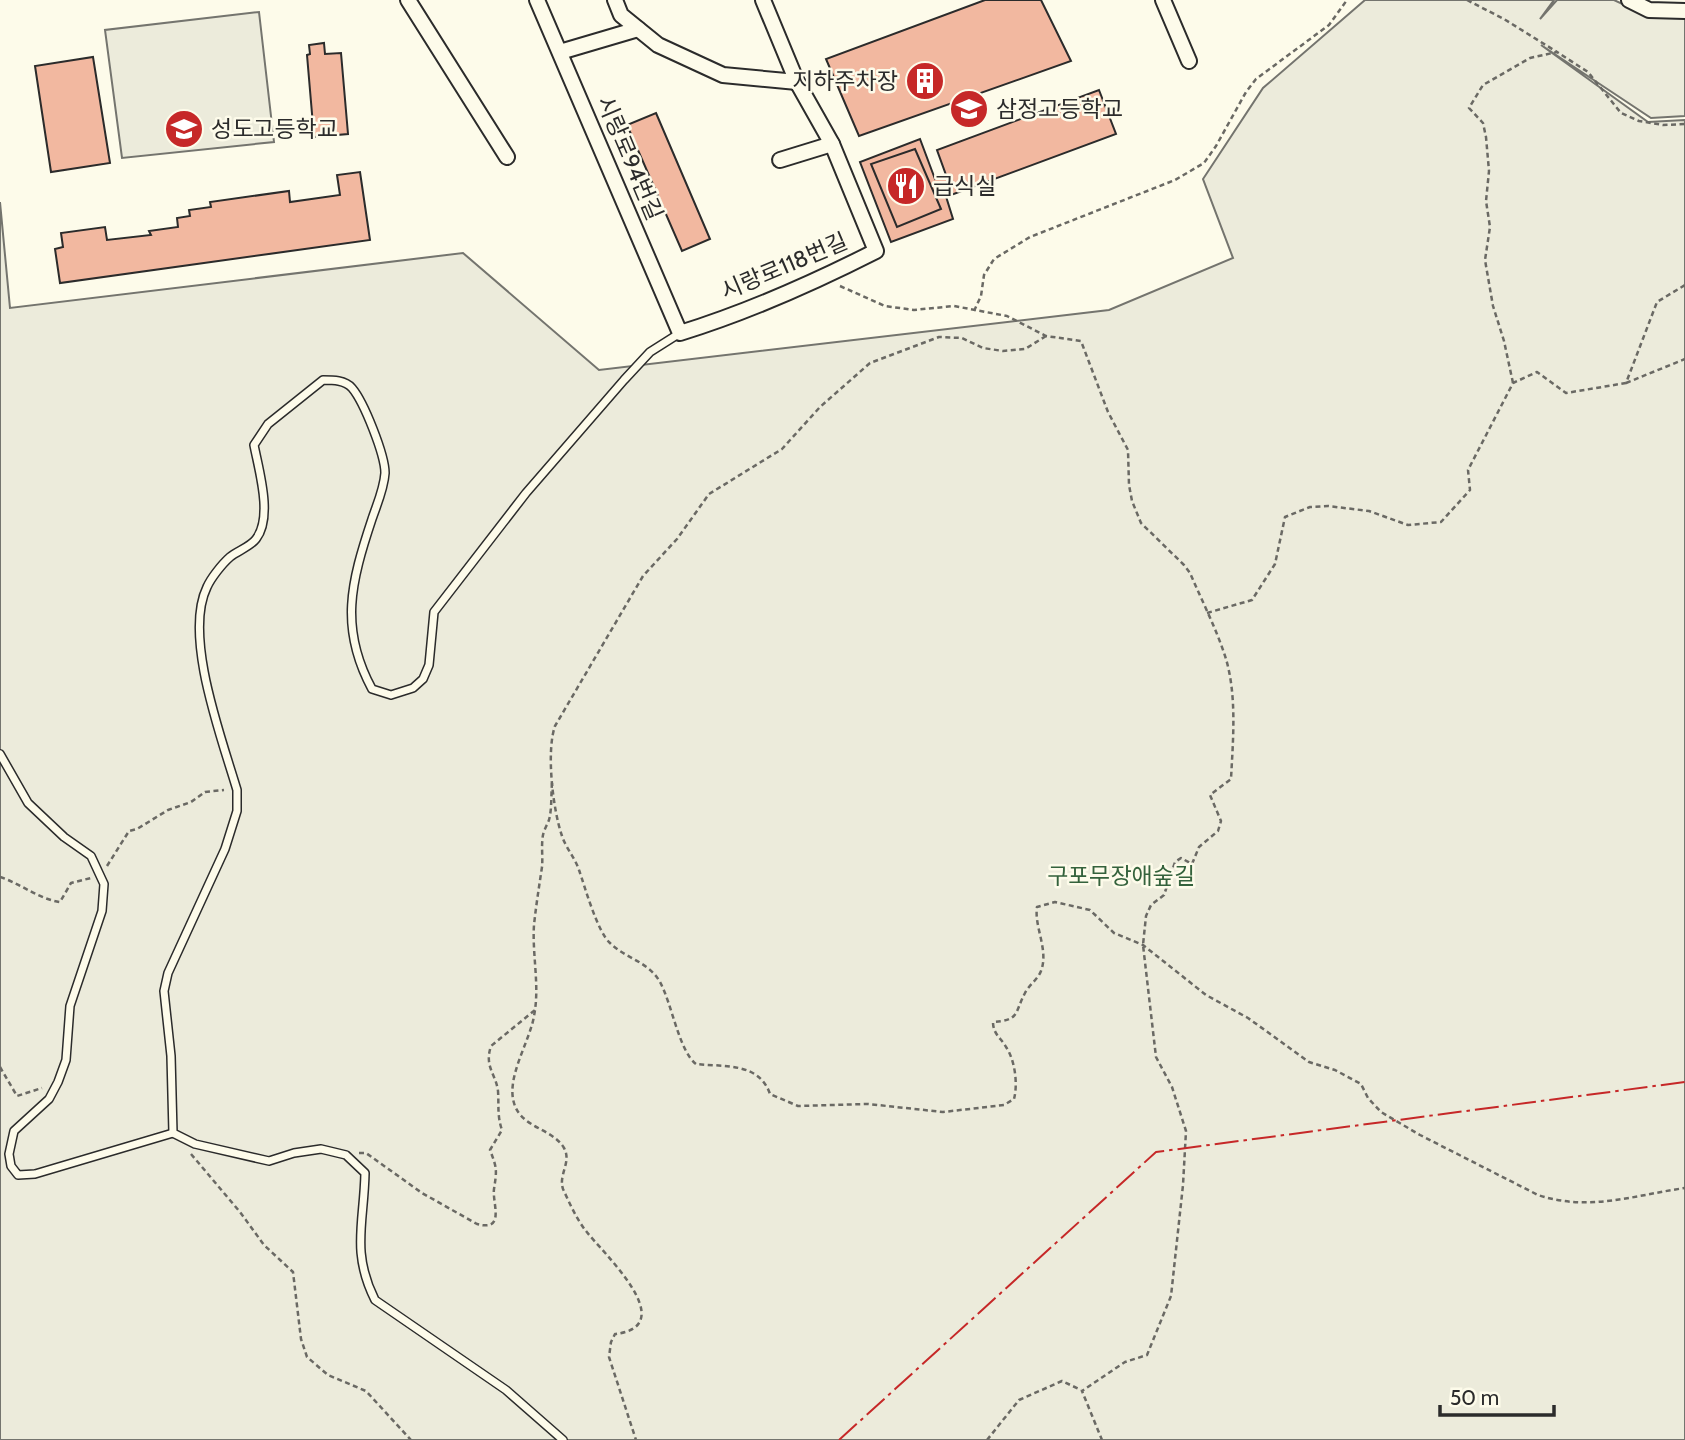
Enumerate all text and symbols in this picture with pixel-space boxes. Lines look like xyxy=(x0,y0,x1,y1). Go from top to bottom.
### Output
building icon: 지하주차장 xyxy=(904,60,946,102)
place label: 지하주차장 xyxy=(792,67,898,95)
school or university icon: 삼정고등학교 xyxy=(948,88,990,130)
street label: 시랑로94번길 xyxy=(591,92,669,224)
place label: 삼정고등학교 xyxy=(996,95,1123,123)
school or university icon: 성도고등학교 xyxy=(163,108,205,150)
place label: 성도고등학교 xyxy=(211,115,338,143)
restaurant icon: 급식실 xyxy=(885,165,927,207)
place label: 급식실 xyxy=(933,172,996,200)
street label: 시랑로118번길 xyxy=(717,227,851,305)
park label: 구포무장애숲길 xyxy=(1047,862,1195,890)
scale bar xyxy=(1440,1374,1554,1418)
text: 50 m xyxy=(1450,1385,1499,1410)

